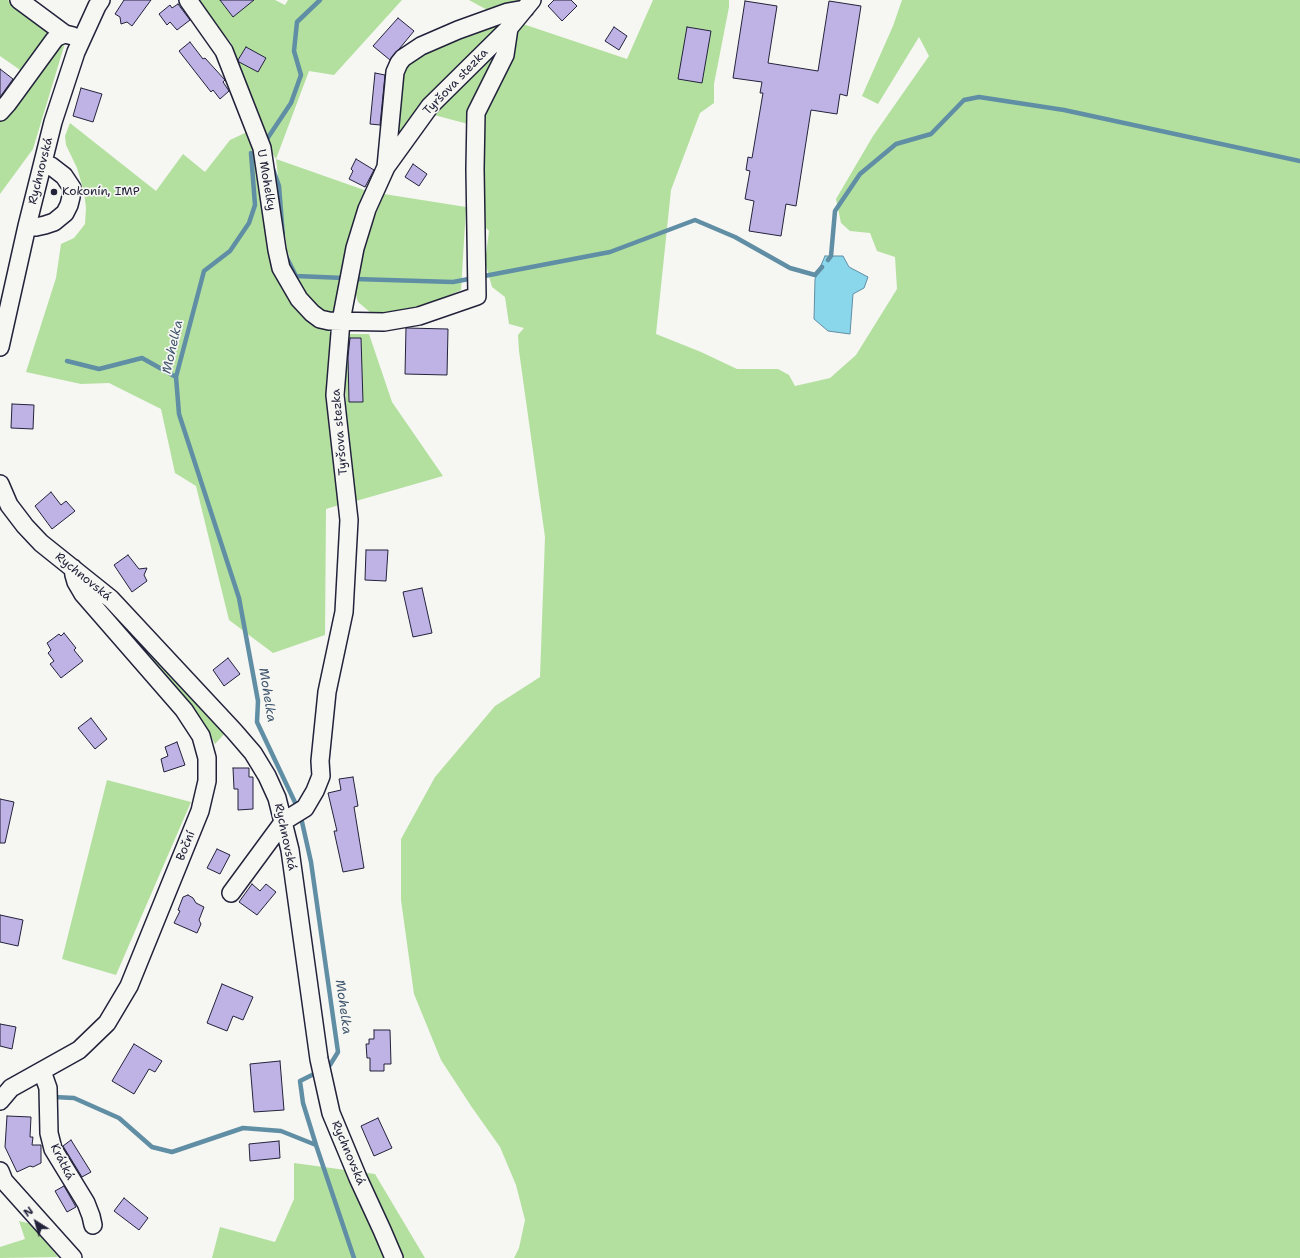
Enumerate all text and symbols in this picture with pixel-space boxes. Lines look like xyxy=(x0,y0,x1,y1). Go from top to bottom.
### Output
street label: Tyršova stezka xyxy=(421,46,491,118)
street label: Rychnovská xyxy=(26,136,56,206)
street label: U Mohelky xyxy=(254,148,278,212)
place label: Kokonín, IMP xyxy=(62,185,140,199)
marker: Kokonín, IMP xyxy=(49,187,59,197)
water label: Mohelka xyxy=(159,318,187,376)
street label: Tyršova stezka xyxy=(329,388,351,476)
street label: Rychnovská xyxy=(52,550,114,604)
water label: Mohelka xyxy=(255,667,279,723)
street label: Rychnovská xyxy=(271,802,299,872)
street label: Boční xyxy=(174,829,198,863)
water label: Mohelka xyxy=(331,979,355,1035)
street label: Rychnovská xyxy=(328,1119,368,1187)
street label: Krátká xyxy=(47,1142,77,1182)
north arrow xyxy=(16,1202,56,1242)
text: N xyxy=(20,1203,36,1221)

